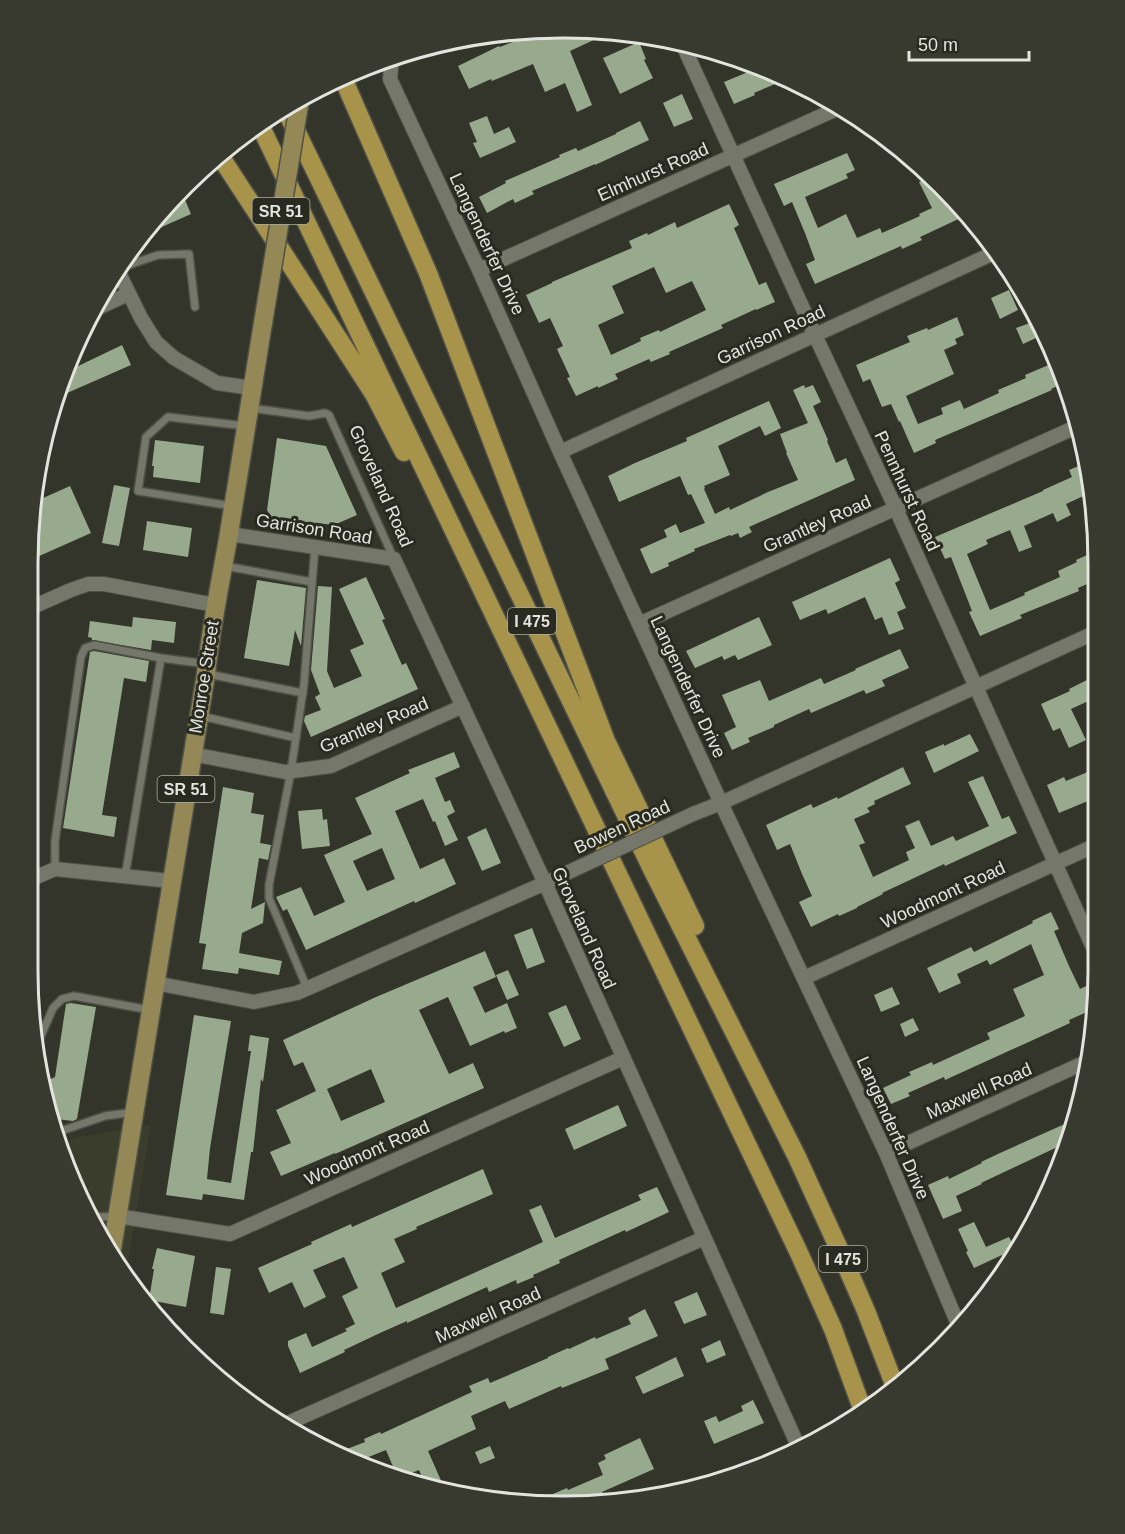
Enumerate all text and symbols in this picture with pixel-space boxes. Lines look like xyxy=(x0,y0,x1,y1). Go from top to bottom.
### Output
scale bar xyxy=(909,24,1029,62)
text: 50 m xyxy=(918,35,958,55)
street label: Elmhurst Road xyxy=(595,139,711,205)
street label: Langenderfer Drive xyxy=(445,170,529,318)
road number: SR 51 xyxy=(252,198,310,224)
street label: Garrison Road xyxy=(714,301,828,369)
street label: Groveland Road xyxy=(345,422,417,550)
street label: Pennhurst Road xyxy=(870,428,944,554)
street label: Grantley Road xyxy=(760,491,874,557)
street label: Garrison Road xyxy=(255,510,373,548)
road number: I 475 xyxy=(508,608,556,634)
street label: Langenderfer Drive xyxy=(646,613,730,761)
street label: Monroe Street xyxy=(185,619,223,735)
street label: Grantley Road xyxy=(317,693,431,757)
road number: SR 51 xyxy=(158,776,214,802)
street label: Bowen Road xyxy=(571,796,673,858)
street label: Woodmont Road xyxy=(878,857,1008,933)
street label: Groveland Road xyxy=(548,864,620,992)
street label: Langenderfer Drive xyxy=(853,1054,933,1202)
street label: Maxwell Road xyxy=(923,1059,1035,1123)
street label: Woodmont Road xyxy=(301,1116,433,1190)
road number: I 475 xyxy=(819,1246,867,1272)
street label: Maxwell Road xyxy=(432,1283,544,1347)

